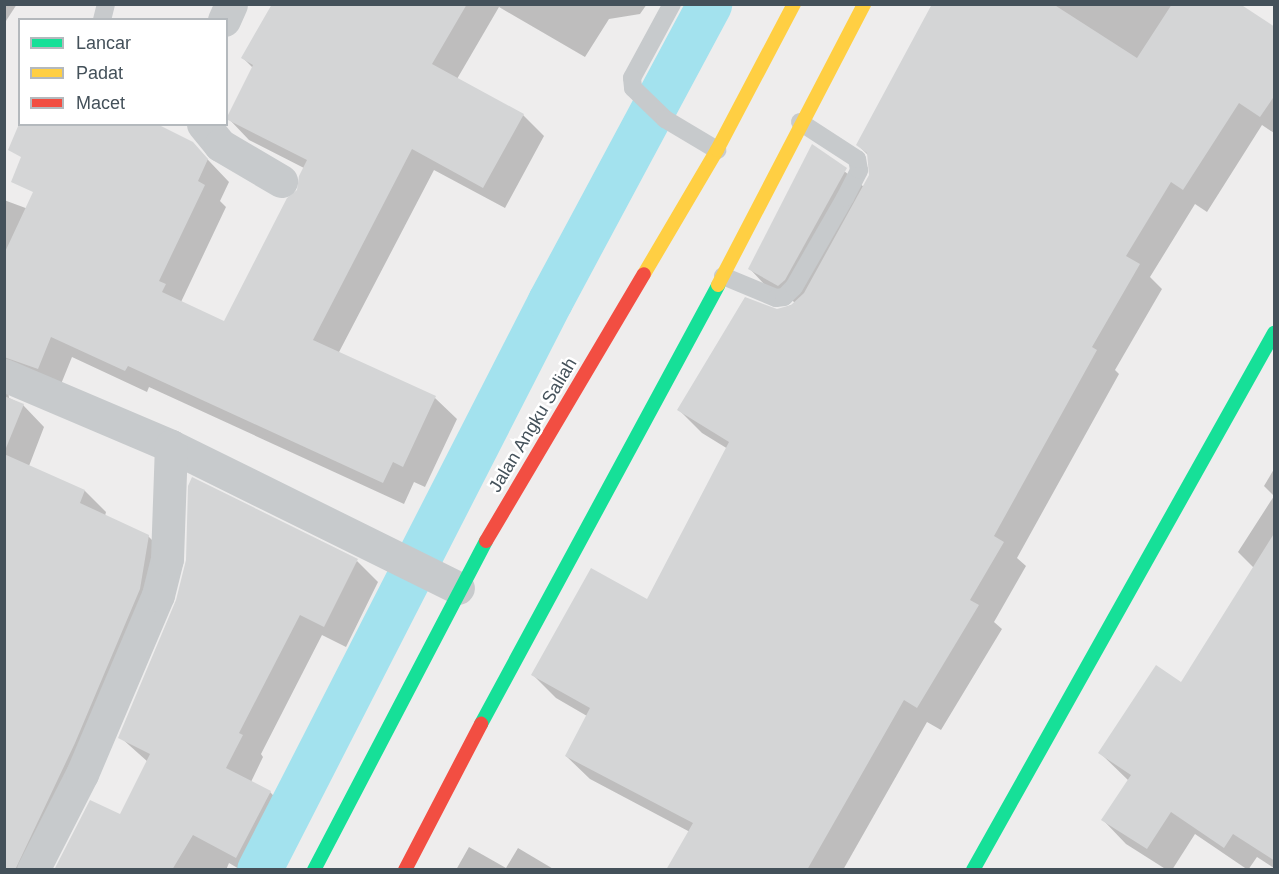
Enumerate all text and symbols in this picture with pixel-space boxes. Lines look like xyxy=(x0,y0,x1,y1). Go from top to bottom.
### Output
legend xyxy=(18,18,228,126)
text: Lancar xyxy=(76,33,131,53)
text: Padat xyxy=(76,63,123,83)
text: Macet xyxy=(76,93,125,113)
street label: Jalan Angku Saliah xyxy=(484,353,582,497)

